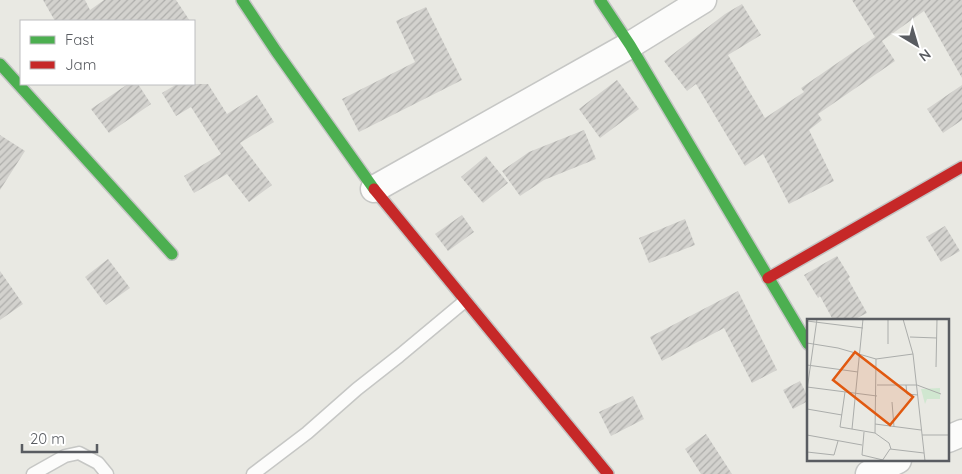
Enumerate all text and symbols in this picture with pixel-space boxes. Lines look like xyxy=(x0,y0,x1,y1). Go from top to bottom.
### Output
legend xyxy=(20,20,195,85)
north arrow xyxy=(892,20,942,70)
text: Fast xyxy=(65,30,94,49)
text: N xyxy=(915,45,935,66)
text: Jam xyxy=(65,55,96,74)
inset map xyxy=(807,319,950,462)
scale bar xyxy=(22,422,98,454)
text: 20 m xyxy=(30,429,65,448)

